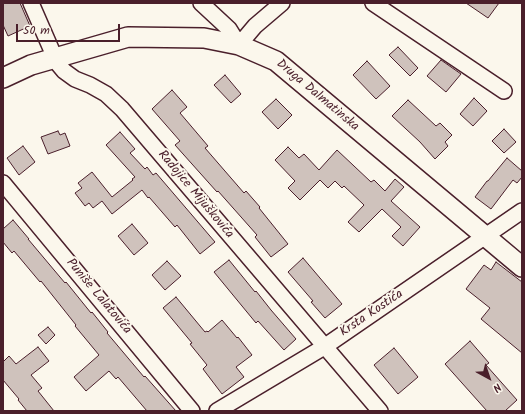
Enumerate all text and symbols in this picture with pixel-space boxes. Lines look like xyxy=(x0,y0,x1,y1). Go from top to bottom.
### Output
scale bar xyxy=(18,16,122,42)
text: 50 m xyxy=(23,21,50,40)
street label: Druga Dalmatinska xyxy=(272,57,362,135)
street label: Radojice Mijuškovića xyxy=(154,148,236,242)
street label: Puniše Lalatovića xyxy=(62,256,134,338)
street label: Krsta Kostića xyxy=(337,287,407,341)
north arrow xyxy=(469,358,509,398)
text: N xyxy=(488,378,505,396)

